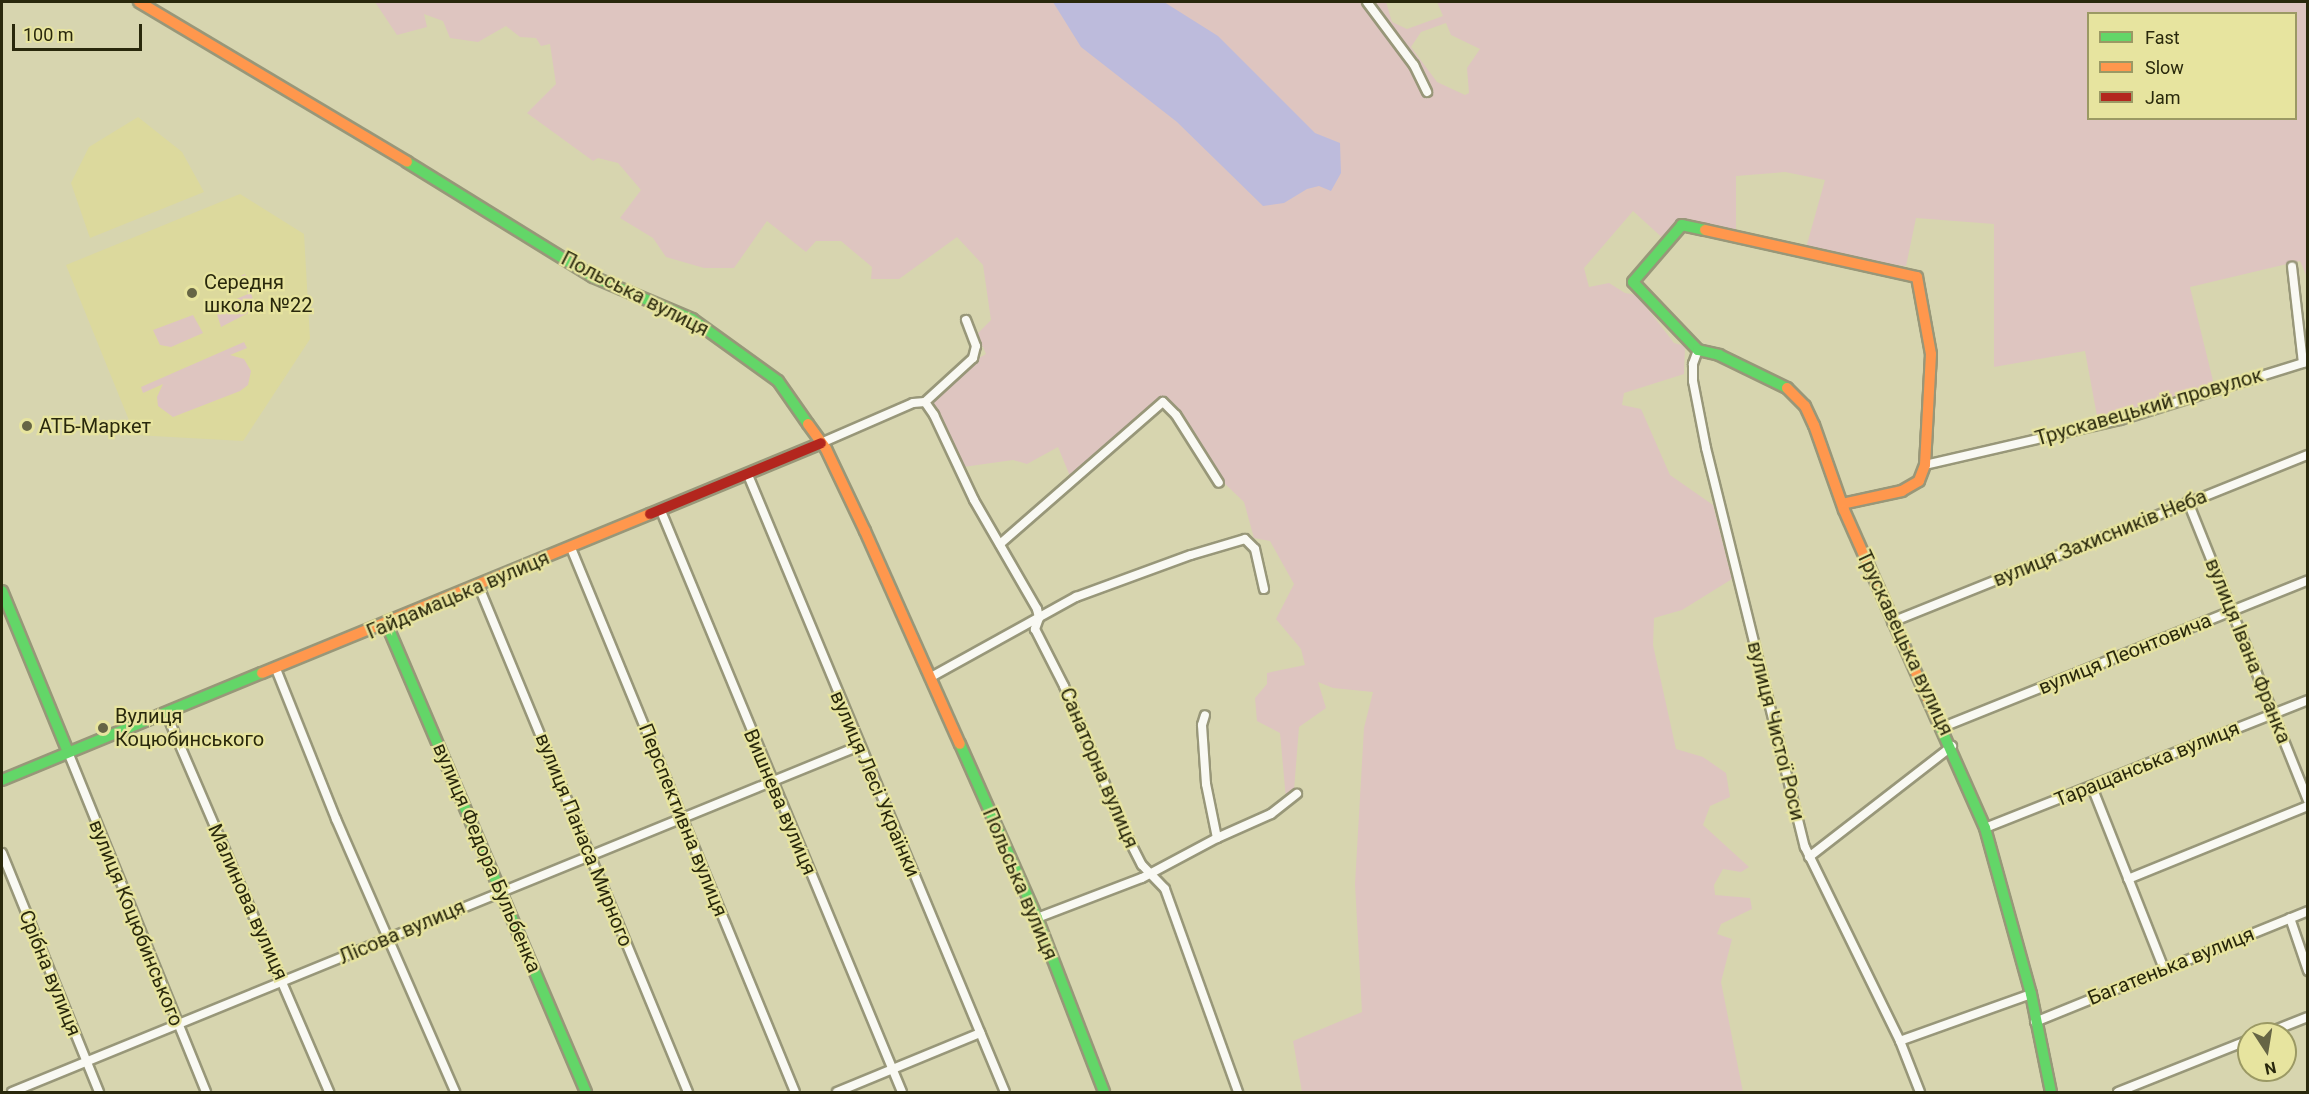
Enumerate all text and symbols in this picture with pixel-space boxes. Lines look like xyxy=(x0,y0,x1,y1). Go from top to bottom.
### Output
scale bar xyxy=(15,12,146,50)
legend xyxy=(2087,12,2297,120)
text: 100 m xyxy=(23,24,74,45)
text: Fast xyxy=(2145,27,2180,48)
text: Slow xyxy=(2145,57,2184,78)
text: Jam xyxy=(2145,87,2181,108)
street label: Польська вулиця xyxy=(557,246,713,342)
place label: Середня школа №22 xyxy=(204,270,312,317)
marker: Середня школа №22 xyxy=(185,286,199,300)
street label: Трускавецький провулок xyxy=(2033,363,2265,451)
place label: АТБ-Маркет xyxy=(39,414,151,438)
marker: АТБ-Маркет xyxy=(20,419,34,433)
street label: вулиця Захисників Неба xyxy=(1990,484,2210,592)
street label: Гайдамацька вулиця xyxy=(363,546,553,644)
street label: Трускавецька вулиця xyxy=(1852,547,1958,739)
street label: вулиця Івана Франка xyxy=(2200,555,2296,747)
street label: вулиця Леонтовича xyxy=(2035,608,2215,700)
street label: вулиця Чистої Роси xyxy=(1742,639,1810,823)
street label: Санаторна вулиця xyxy=(1054,684,1144,852)
street label: вулиця Лесі Українки xyxy=(825,687,925,881)
place label: Вулиця Коцюбинського xyxy=(115,704,264,751)
street label: Таращанська вулиця xyxy=(2051,716,2243,812)
street label: Перспективна вулиця xyxy=(633,720,733,920)
marker: Вулиця Коцюбинського xyxy=(96,721,110,735)
street label: Вишнева вулиця xyxy=(738,725,822,879)
street label: вулиця Панаса Мирного xyxy=(530,730,638,950)
street label: вулиця Федора Бульбенка xyxy=(428,740,546,976)
street label: Польська вулиця xyxy=(977,805,1063,963)
street label: вулиця Коцюбинського xyxy=(84,816,188,1030)
street label: Малинова вулиця xyxy=(203,820,293,984)
street label: Лісова вулиця xyxy=(335,895,469,969)
street label: Срібна вулиця xyxy=(14,906,86,1040)
street label: Багатенька вулиця xyxy=(2084,922,2258,1010)
north arrow xyxy=(2237,1022,2297,1082)
text: N xyxy=(2263,1058,2278,1079)

